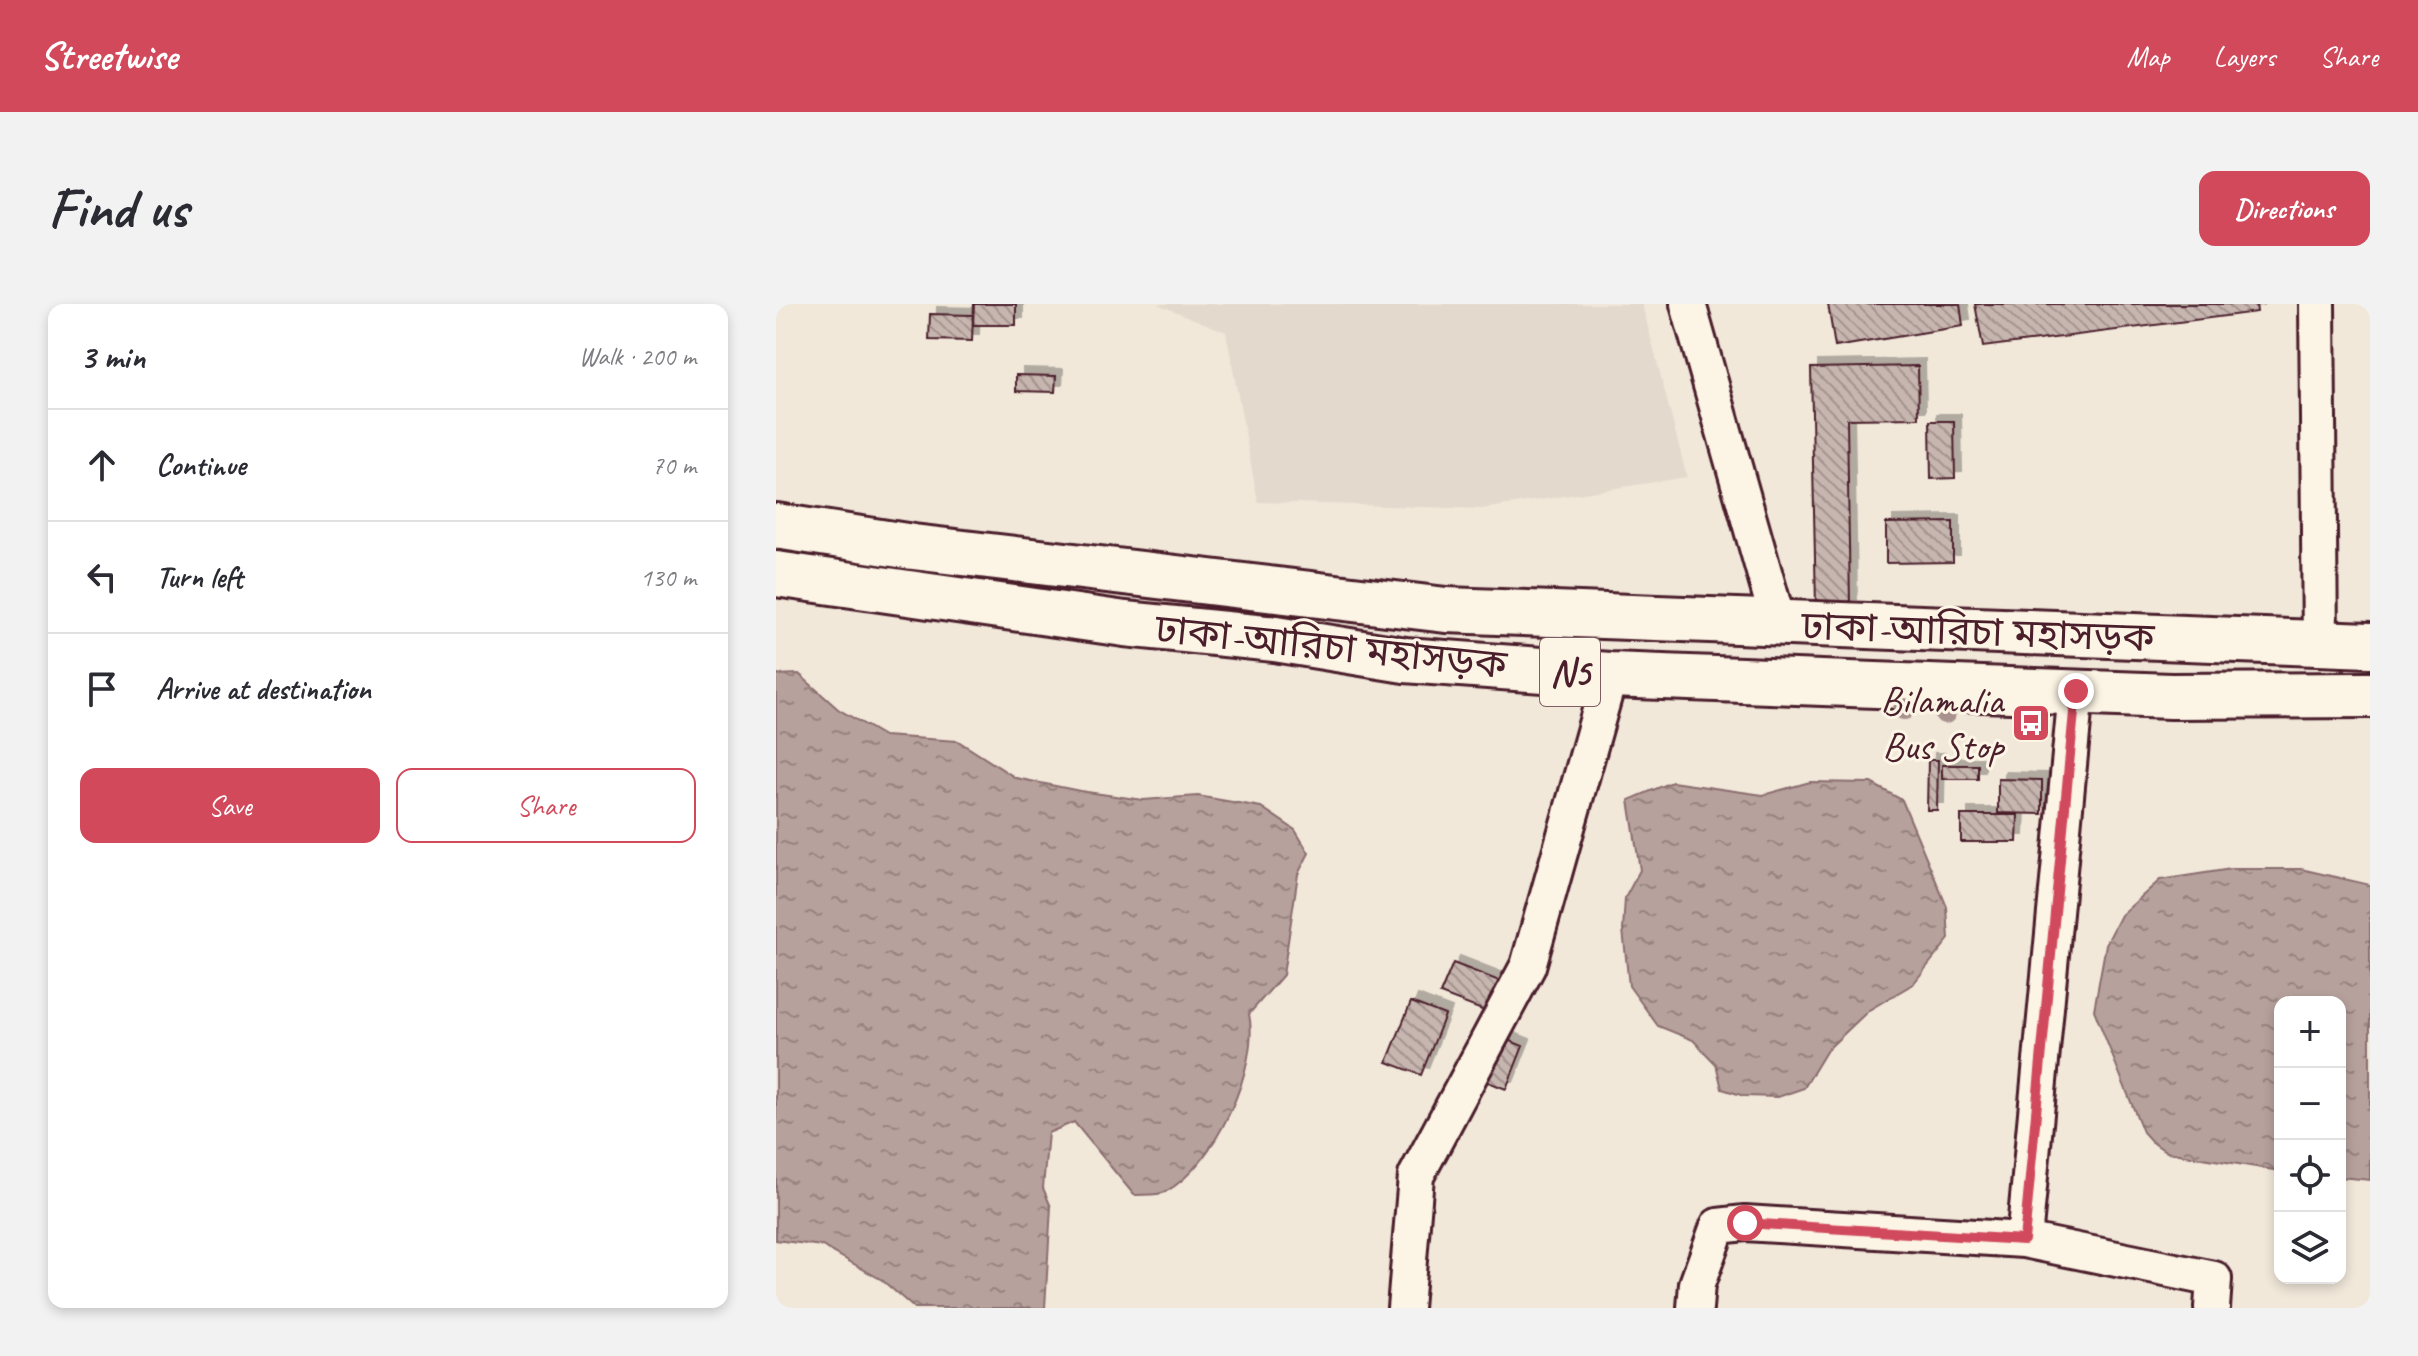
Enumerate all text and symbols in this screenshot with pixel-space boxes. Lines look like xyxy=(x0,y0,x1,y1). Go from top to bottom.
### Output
text: Streetwise xyxy=(40,33,177,80)
text: Map xyxy=(2127,39,2170,74)
text: Layers xyxy=(2214,39,2275,74)
text: Share xyxy=(2319,39,2378,74)
button: Directions xyxy=(2199,171,2370,246)
text: Find us xyxy=(48,173,188,244)
text: 3 min xyxy=(80,335,145,378)
text: Walk · 200 m xyxy=(579,340,696,373)
icon: ahead xyxy=(80,443,124,487)
text: Continue xyxy=(156,446,246,484)
text: 70 m xyxy=(652,449,696,482)
icon: left xyxy=(80,555,124,599)
text: Turn left xyxy=(156,558,243,596)
text: 130 m xyxy=(640,561,696,594)
street label: ঢাকা-আরিচা মহাসড়ক xyxy=(1800,601,2156,663)
street label: ঢাকা-আরিচা মহাসড়ক xyxy=(1152,604,1510,690)
road number: N5 xyxy=(1540,638,1600,706)
icon: arrive xyxy=(80,667,124,711)
text: Arrive at destination xyxy=(156,670,371,708)
route end xyxy=(2058,673,2094,709)
place label: Bilamalia Bus Stop xyxy=(1880,675,2006,771)
bus stop icon: Bilamalia Bus Stop xyxy=(2010,702,2052,744)
button: Save xyxy=(80,768,380,843)
button: Share xyxy=(396,768,696,843)
map controls xyxy=(2274,996,2346,1284)
button: + xyxy=(2274,996,2346,1068)
button: − xyxy=(2274,1068,2346,1140)
button: locate xyxy=(2274,1140,2346,1212)
route start xyxy=(1727,1205,1763,1241)
button: layers xyxy=(2274,1212,2346,1284)

